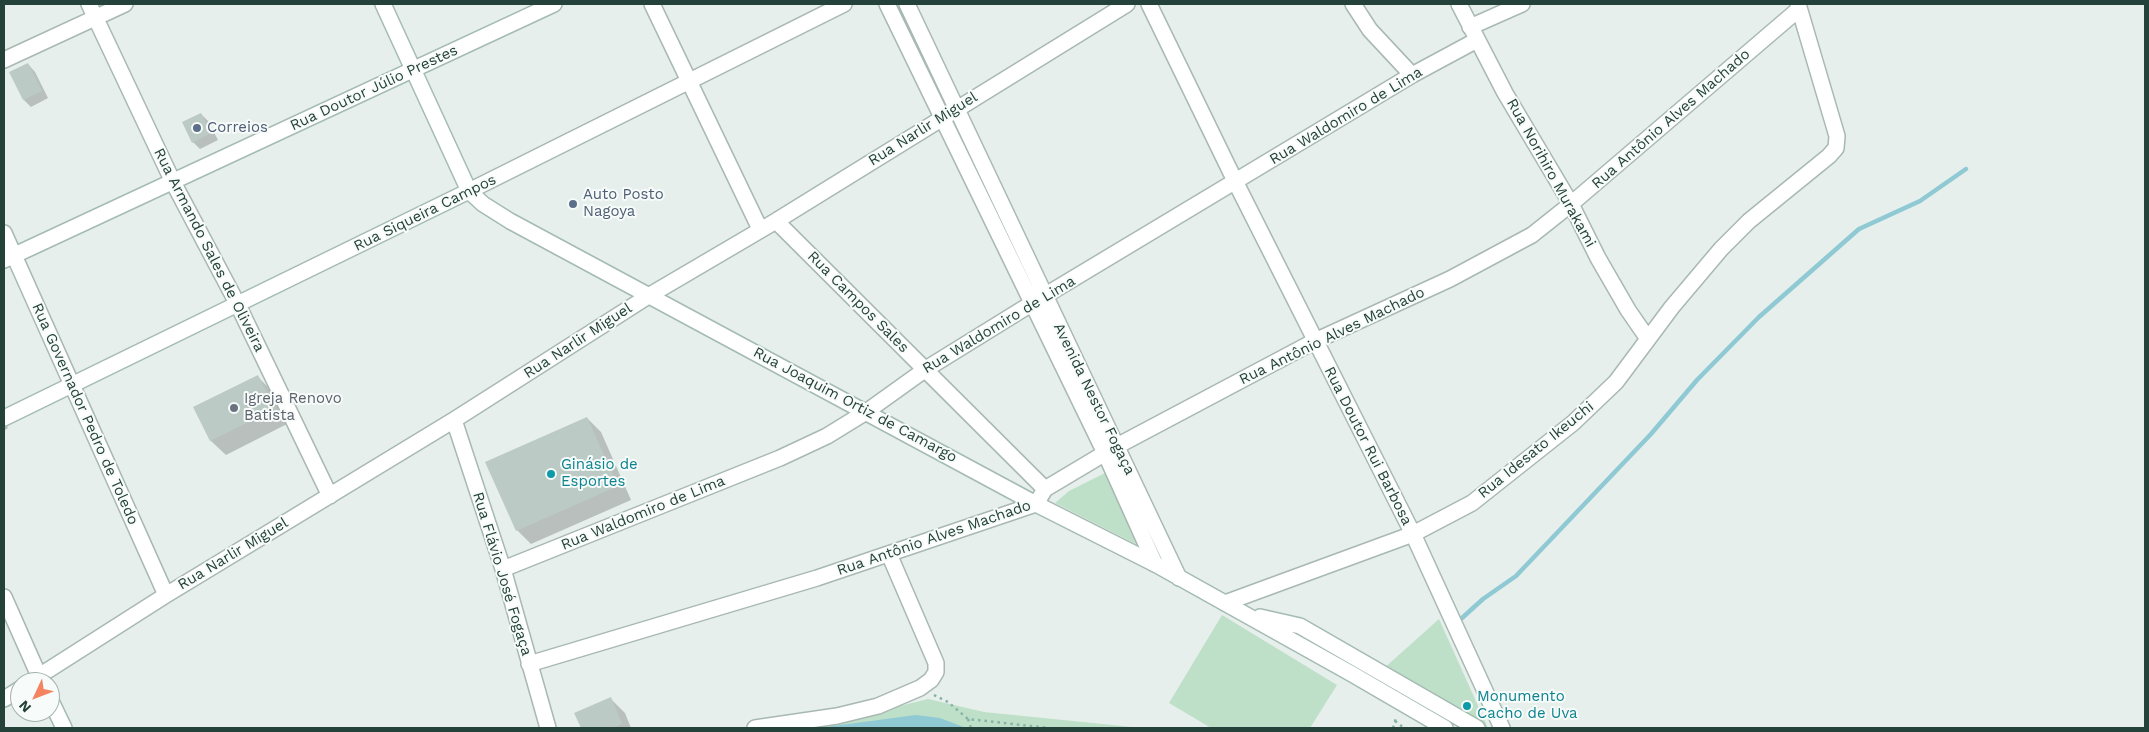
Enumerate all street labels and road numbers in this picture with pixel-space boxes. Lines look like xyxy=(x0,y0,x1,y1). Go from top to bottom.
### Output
street label: Rua Doutor Júlio Prestes xyxy=(287,41,461,135)
street label: Rua Antônio Alves Machado xyxy=(1588,45,1754,193)
street label: Rua Waldomiro de Lima xyxy=(1266,63,1426,169)
street label: Rua Narlir Miguel xyxy=(865,88,981,170)
street label: Rua Norihiro Murakami xyxy=(1503,95,1599,251)
street label: Rua Armando Sales de Oliveira xyxy=(150,145,268,355)
street label: Rua Siqueira Campos xyxy=(351,171,499,255)
street label: Rua Campos Sales xyxy=(803,247,913,357)
street label: Rua Waldomiro de Lima xyxy=(919,272,1079,378)
street label: Rua Antônio Alves Machado xyxy=(1236,283,1428,389)
street label: Rua Narlir Miguel xyxy=(521,299,635,383)
street label: Rua Governador Pedro de Toledo xyxy=(28,300,142,528)
street label: Avenida Nestor Fogaça xyxy=(1049,320,1139,478)
street label: Rua Joaquim Ortiz de Camargo xyxy=(750,343,960,467)
street label: Rua Doutor Rui Barbosa xyxy=(1320,364,1416,528)
street label: Rua Idesato Ikeuchi xyxy=(1474,398,1598,502)
street label: Rua Waldomiro de Lima xyxy=(558,472,728,554)
street label: Rua Flávio José Fogaça xyxy=(469,490,535,658)
street label: Rua Antônio Alves Machado xyxy=(835,496,1033,580)
street label: Rua Narlir Miguel xyxy=(175,514,291,594)

